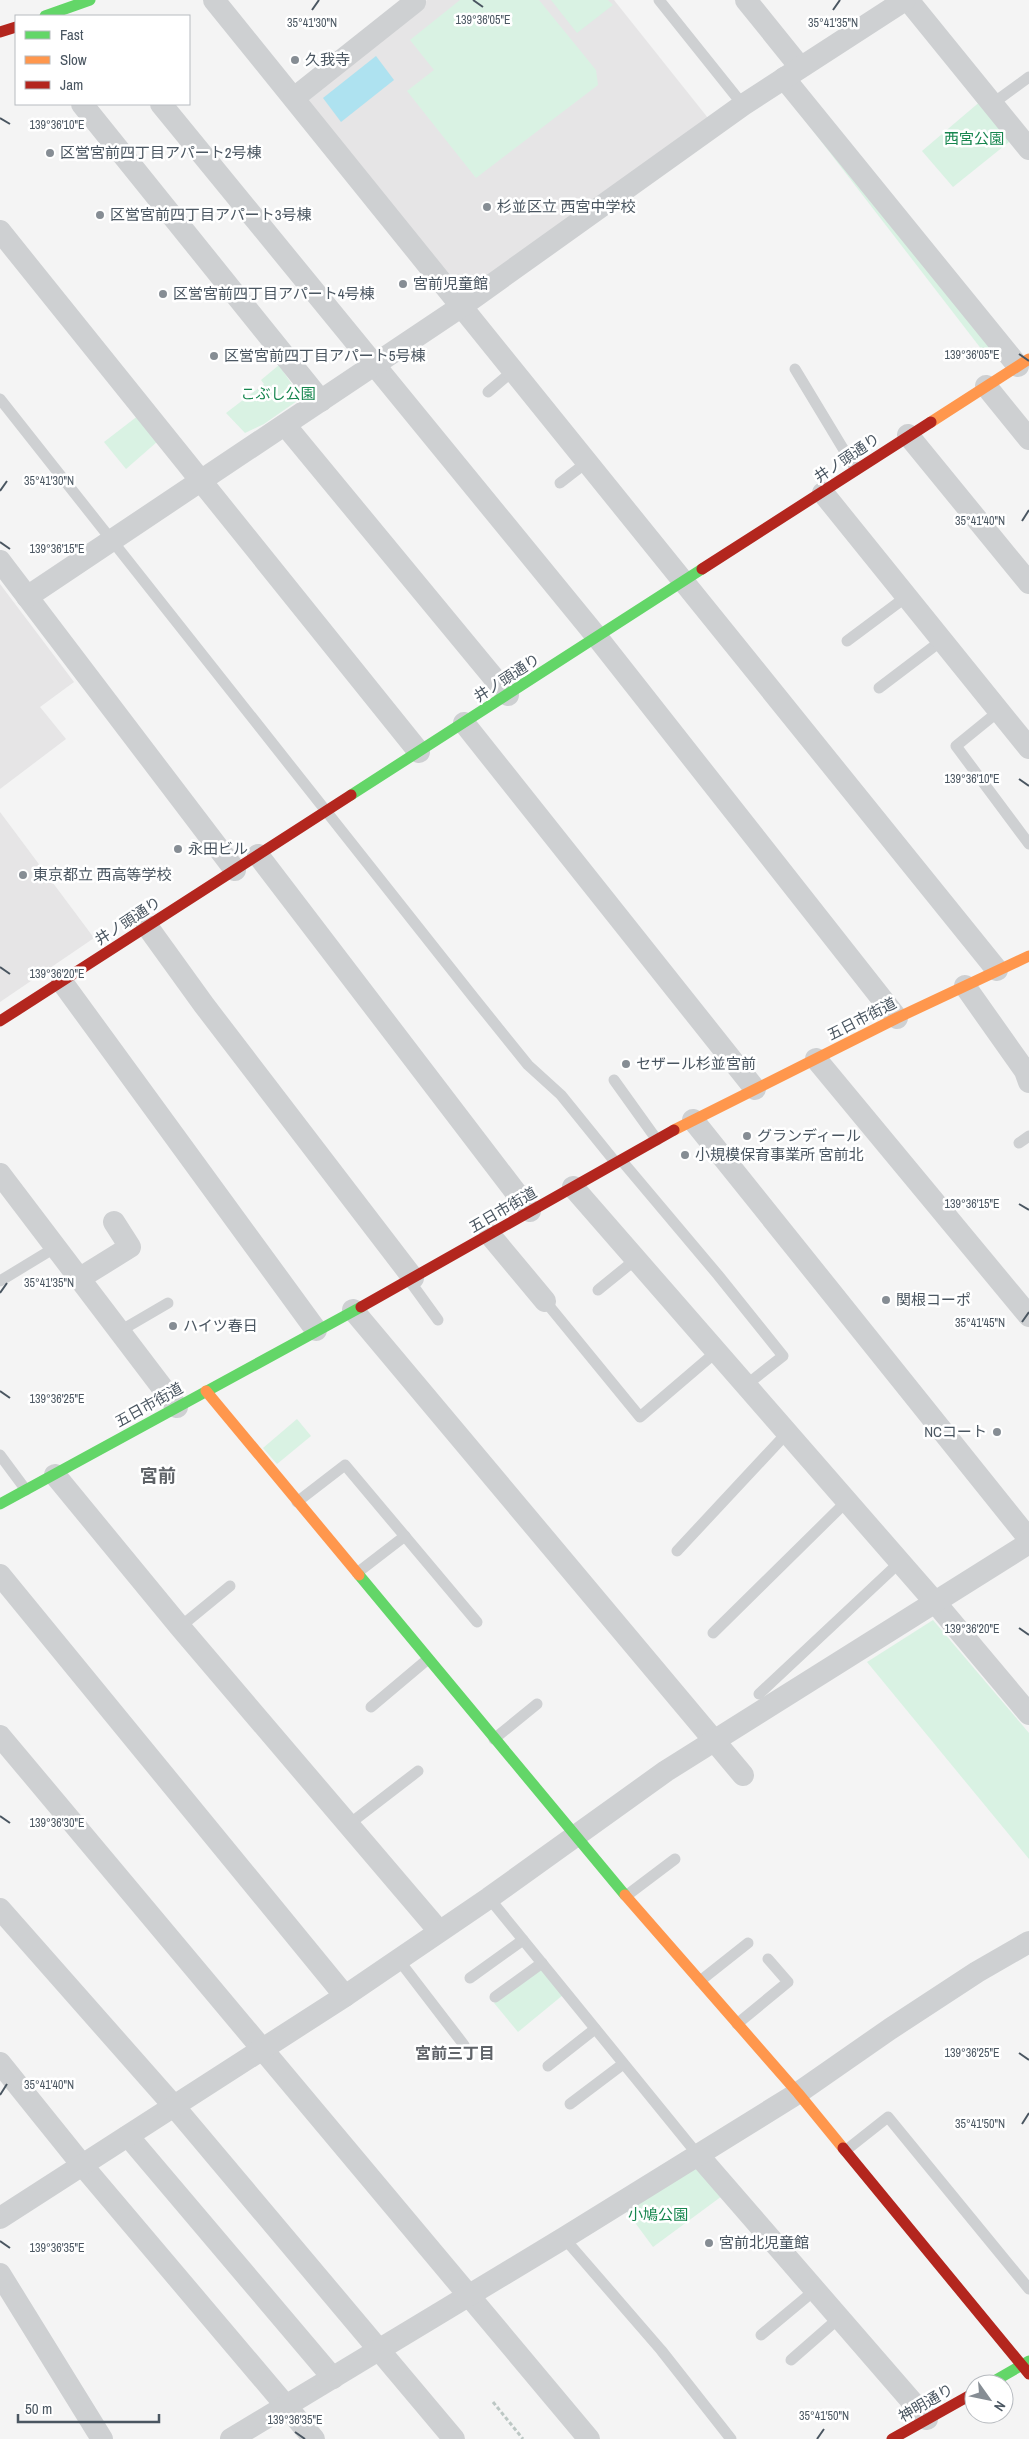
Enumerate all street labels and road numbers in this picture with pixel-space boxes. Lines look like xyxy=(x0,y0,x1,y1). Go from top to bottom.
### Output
street label: 井ノ頭通り xyxy=(810,428,884,487)
street label: 井ノ頭通り xyxy=(470,648,544,707)
street label: 井ノ頭通り xyxy=(91,891,165,950)
street label: 五日市街道 xyxy=(824,992,900,1045)
street label: 五日市街道 xyxy=(465,1182,540,1237)
street label: 五日市街道 xyxy=(111,1377,187,1432)
street label: 神明通り xyxy=(895,2378,957,2427)

